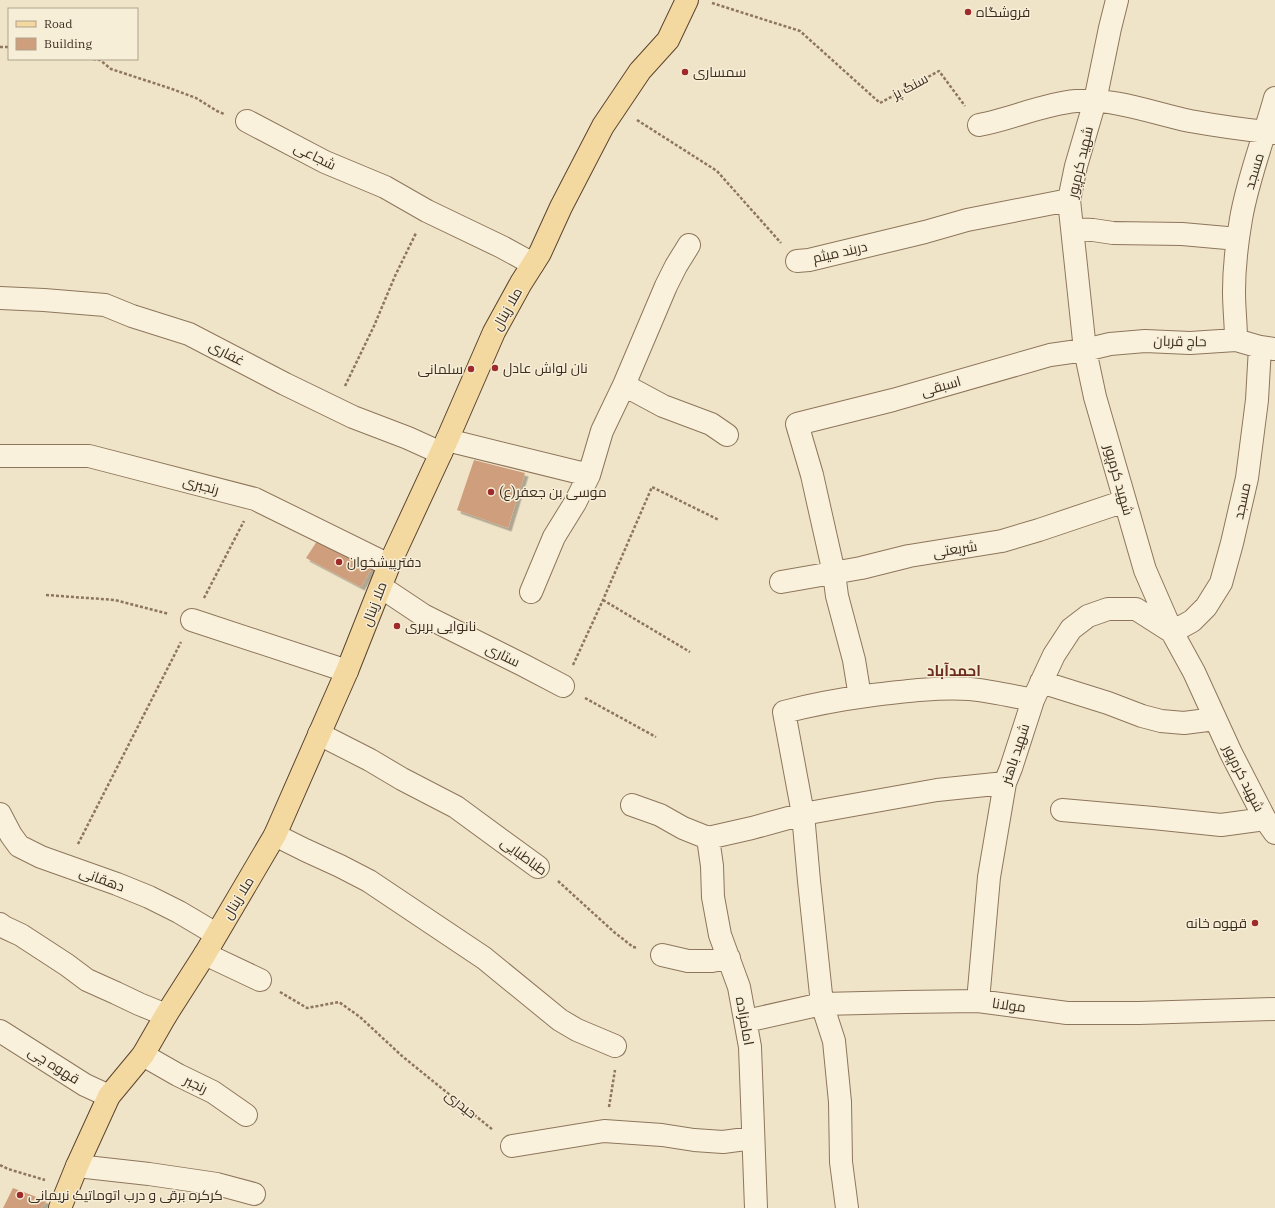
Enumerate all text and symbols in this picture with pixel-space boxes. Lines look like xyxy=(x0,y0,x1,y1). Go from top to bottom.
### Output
place label: فروشگاه xyxy=(976,3,1030,21)
marker: فروشگاه xyxy=(963,7,973,17)
legend xyxy=(8,8,138,60)
text: Road xyxy=(44,16,73,31)
text: Building xyxy=(44,36,92,51)
place label: سمساری xyxy=(693,63,746,81)
marker: سمساری xyxy=(680,67,690,77)
street label: سنگ پز xyxy=(888,69,932,104)
street label: شهید کرم‌پور xyxy=(1063,124,1098,201)
street label: شجاعی xyxy=(291,138,339,174)
street label: مسجد xyxy=(1240,151,1268,191)
street label: دربند میثم xyxy=(811,237,869,268)
street label: ملا زینال xyxy=(488,284,526,334)
street label: حاج قربان xyxy=(1153,332,1207,350)
street label: غفاری xyxy=(206,336,248,370)
place label: نان لواش عادل xyxy=(503,359,588,377)
place label: سلمانی xyxy=(417,360,463,378)
marker: نان لواش عادل xyxy=(490,363,500,373)
marker: سلمانی xyxy=(466,364,476,374)
street label: اسبقی xyxy=(919,372,963,400)
street label: شهید کرم‌پور xyxy=(1099,442,1138,518)
street label: رنجبری xyxy=(181,472,221,498)
street label: مسجد xyxy=(1229,481,1255,521)
place label: موسی بن جعفر(ع) xyxy=(499,483,607,501)
marker: موسی بن جعفر(ع) xyxy=(486,487,496,497)
street label: شریعتی xyxy=(932,537,978,561)
place label: دفترپیشخوان xyxy=(347,553,421,572)
marker: دفترپیشخوان xyxy=(334,557,344,567)
street label: ملا زینال xyxy=(357,579,391,629)
place label: نانوایی بربری xyxy=(405,617,476,635)
marker: نانوایی بربری xyxy=(392,621,402,631)
street label: ستاری xyxy=(483,639,523,671)
district label: احمدآباد xyxy=(927,661,981,680)
street label: شهید باهنر xyxy=(996,721,1033,788)
street label: شهید کرم‌پور xyxy=(1218,741,1269,815)
street label: طباطبایی xyxy=(497,833,551,879)
street label: دهقانی xyxy=(77,862,127,896)
street label: ملا زینال xyxy=(218,873,258,923)
place label: قهوه خانه xyxy=(1186,914,1247,932)
marker: قهوه خانه xyxy=(1250,918,1260,928)
street label: مولانا xyxy=(991,994,1027,1016)
street label: امامزاده xyxy=(732,995,758,1047)
street label: قهوه چی xyxy=(24,1042,83,1089)
street label: رنجبر xyxy=(180,1070,211,1097)
street label: حیدری xyxy=(441,1086,481,1122)
place label: کرکره برقی و درب اتوماتیک نریمانی xyxy=(28,1186,223,1204)
marker: کرکره برقی و درب اتوماتیک نریمانی xyxy=(15,1190,25,1200)

